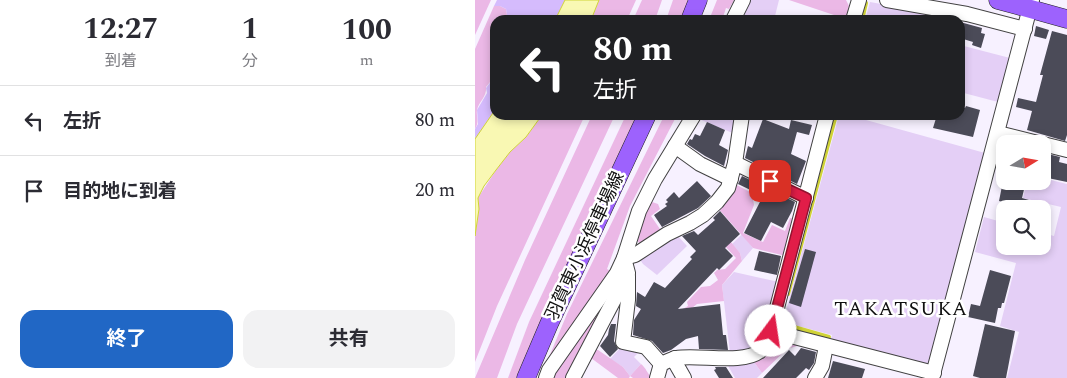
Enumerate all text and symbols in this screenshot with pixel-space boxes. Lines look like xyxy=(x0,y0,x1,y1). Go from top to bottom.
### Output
text: 12:27 xyxy=(83,6,158,52)
text: 1 xyxy=(242,6,258,52)
text: 100 xyxy=(341,7,392,53)
text: 80 m xyxy=(593,23,673,76)
icon: left xyxy=(510,35,575,100)
text: m xyxy=(360,48,374,72)
text: 到着 xyxy=(105,49,137,73)
text: 分 xyxy=(242,49,258,73)
text: 左折 xyxy=(593,74,637,107)
text: 80 m xyxy=(415,106,455,135)
icon: left xyxy=(20,107,48,135)
text: 左折 xyxy=(63,107,101,136)
north arrow xyxy=(996,135,1051,190)
map controls xyxy=(996,135,1051,255)
pin xyxy=(749,160,791,202)
street label: 羽賀東小浜停車場線 xyxy=(539,167,631,325)
icon: arrive xyxy=(756,167,784,195)
text: 20 m xyxy=(415,176,455,205)
icon: arrive xyxy=(20,177,48,205)
text: 目的地に到着 xyxy=(63,177,177,206)
button: search xyxy=(996,200,1051,255)
district label: TAKATSUKA xyxy=(834,294,968,324)
position arrow xyxy=(744,304,796,356)
button: 終了 xyxy=(20,310,233,368)
button: 共有 xyxy=(243,310,455,368)

